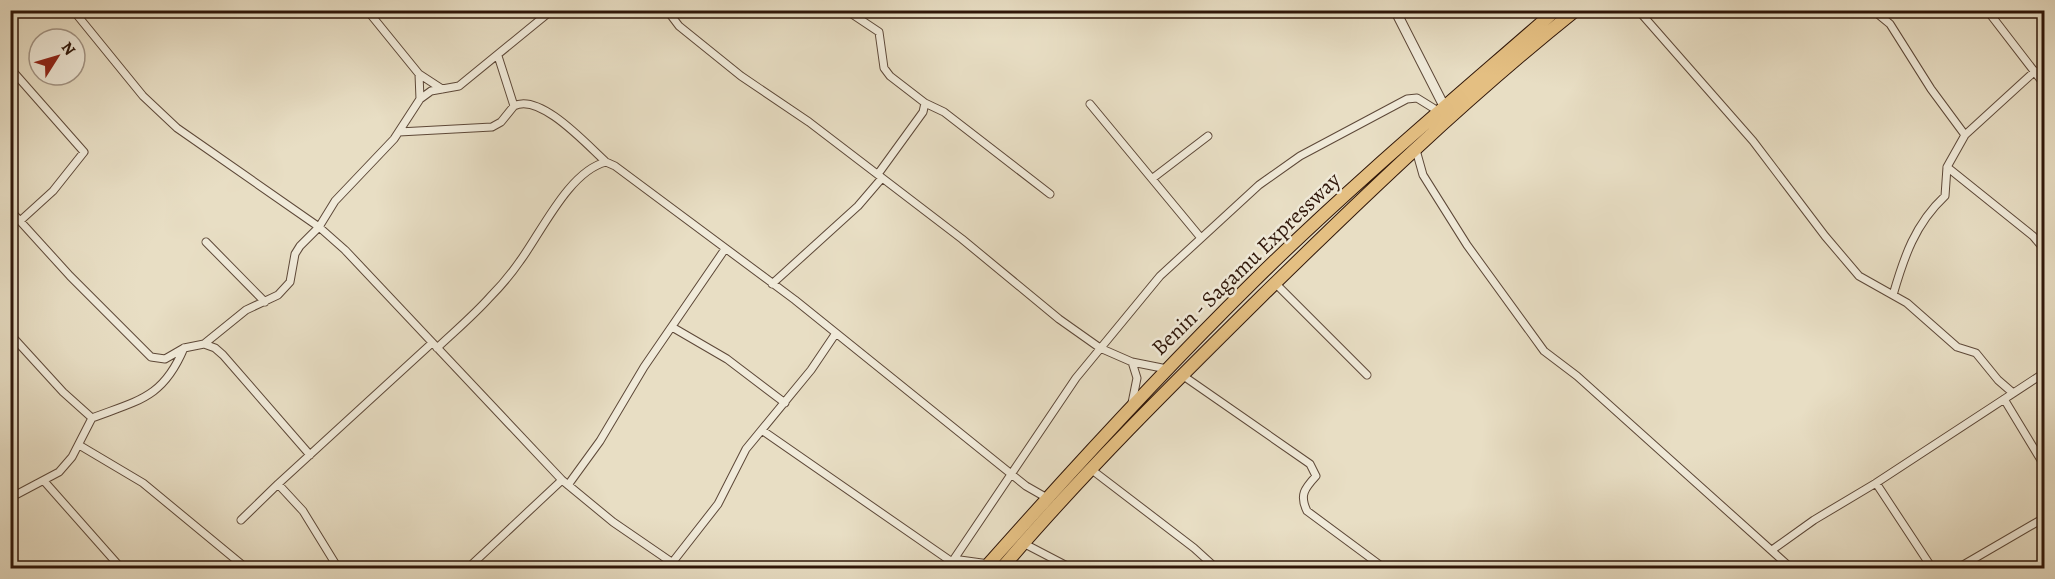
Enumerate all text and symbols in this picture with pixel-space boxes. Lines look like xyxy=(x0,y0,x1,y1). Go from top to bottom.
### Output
north arrow xyxy=(27,27,87,87)
text: N xyxy=(56,37,81,60)
street label: Benin - Sagamu Expressway xyxy=(1145,166,1347,362)

